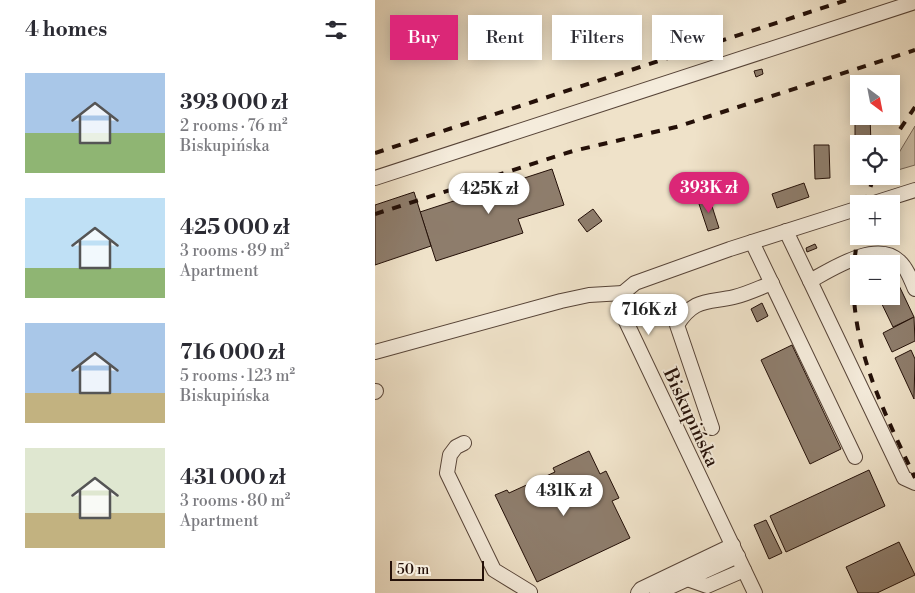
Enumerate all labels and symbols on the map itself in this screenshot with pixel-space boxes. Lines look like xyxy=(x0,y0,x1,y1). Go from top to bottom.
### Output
north arrow xyxy=(850,75,900,125)
pin: 425K zł xyxy=(443,172,535,215)
pin: 393K zł xyxy=(663,172,755,214)
pin: 716K zł xyxy=(603,294,695,336)
street label: Biskupińska xyxy=(657,363,725,471)
pin: 431K zł xyxy=(518,474,610,517)
scale bar xyxy=(390,558,484,581)

